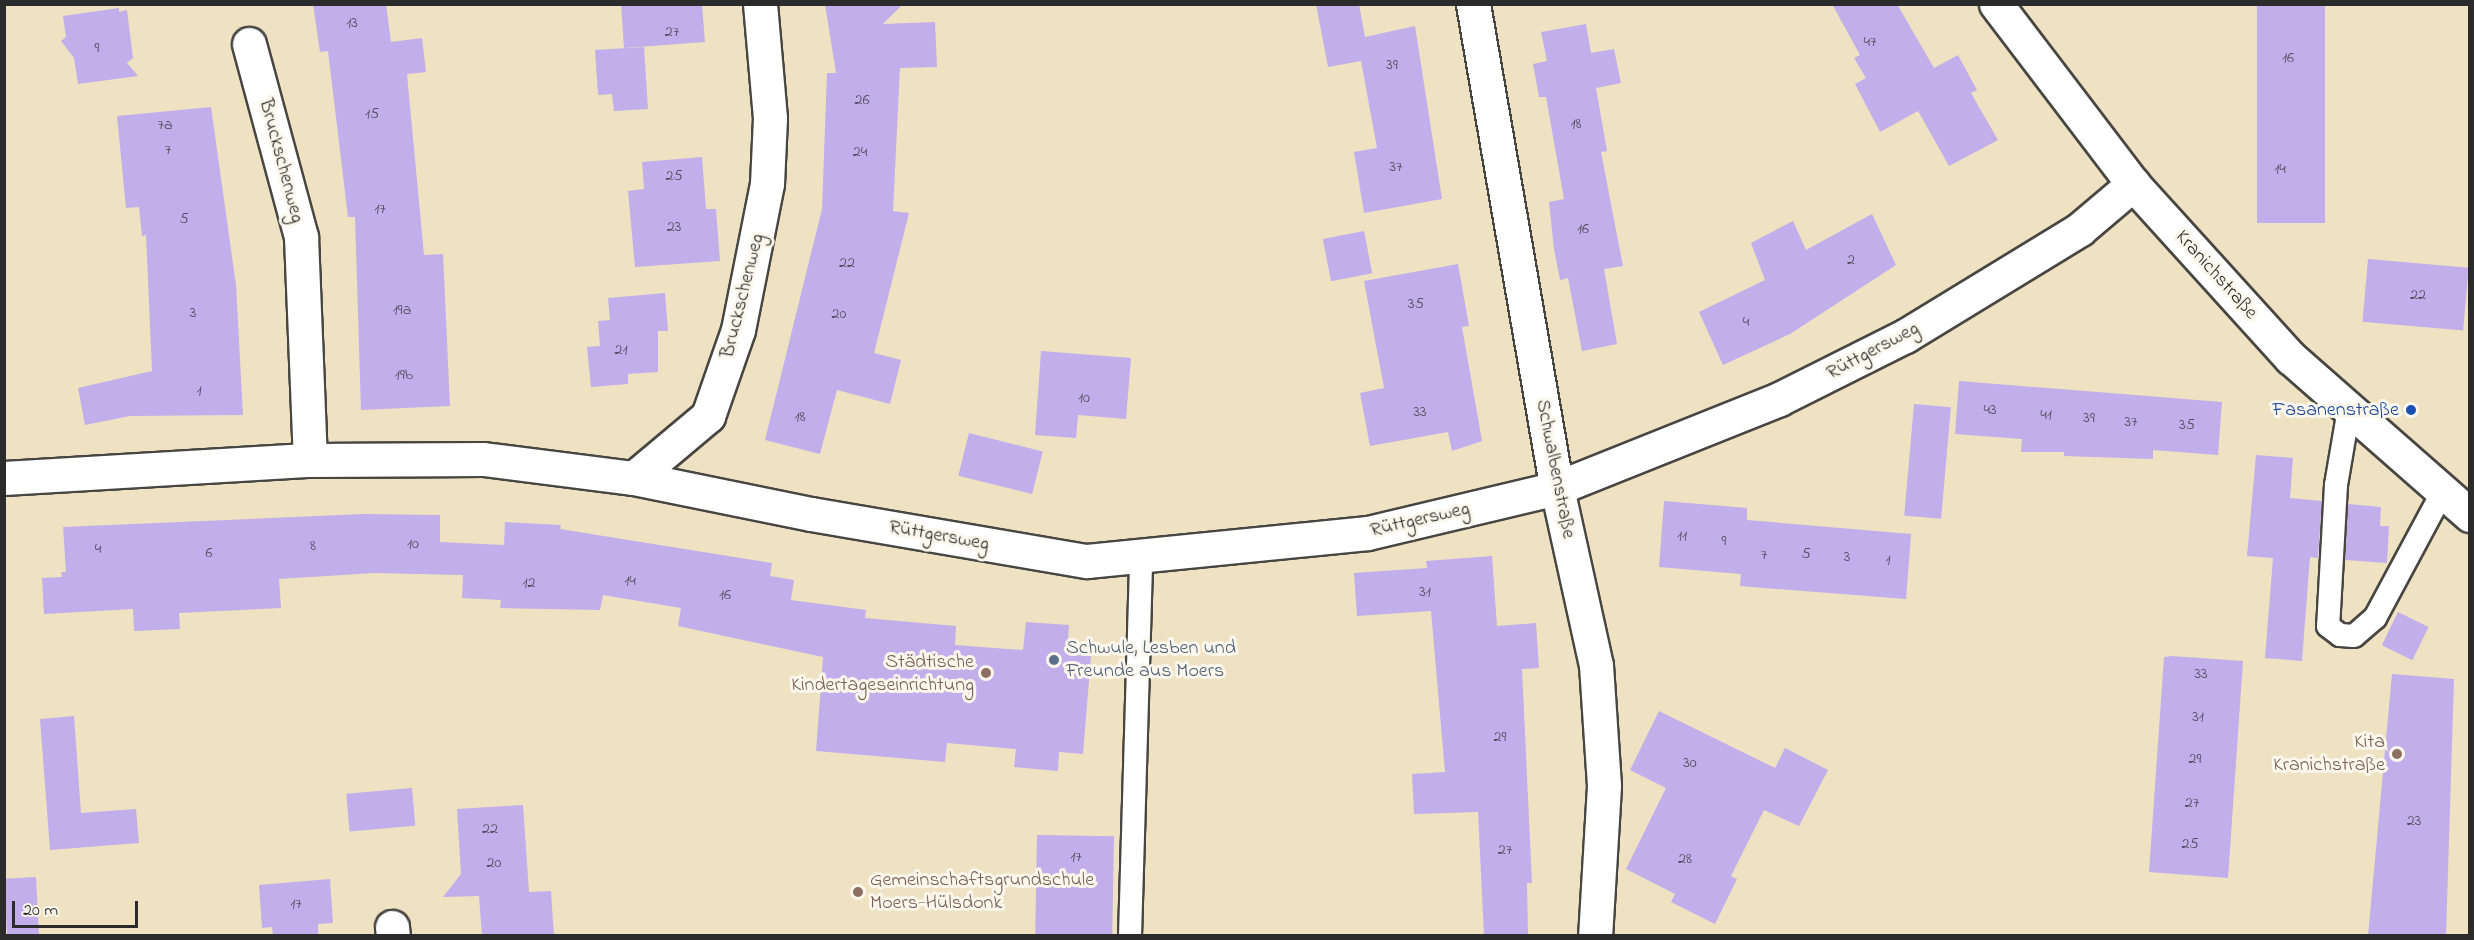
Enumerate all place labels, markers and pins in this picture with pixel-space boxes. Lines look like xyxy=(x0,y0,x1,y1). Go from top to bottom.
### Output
place label: Fasanenstraße xyxy=(2272,398,2399,422)
marker: Fasanenstraße xyxy=(2404,403,2418,417)
place label: Schwule, Lesben und Freunde aus Moers xyxy=(1066,636,1236,683)
place label: Städtische Kindertageseinrichtung xyxy=(791,650,974,697)
marker: Schwule, Lesben und Freunde aus Moers xyxy=(1047,653,1061,667)
marker: Städtische Kindertageseinrichtung xyxy=(979,666,993,680)
place label: Kita Kranichstraße xyxy=(2273,730,2385,777)
marker: Kita Kranichstraße xyxy=(2390,747,2404,761)
place label: Gemeinschaftsgrundschule Moers-Hülsdonk xyxy=(870,868,1094,915)
marker: Gemeinschaftsgrundschule Moers-Hülsdonk xyxy=(851,885,865,899)

